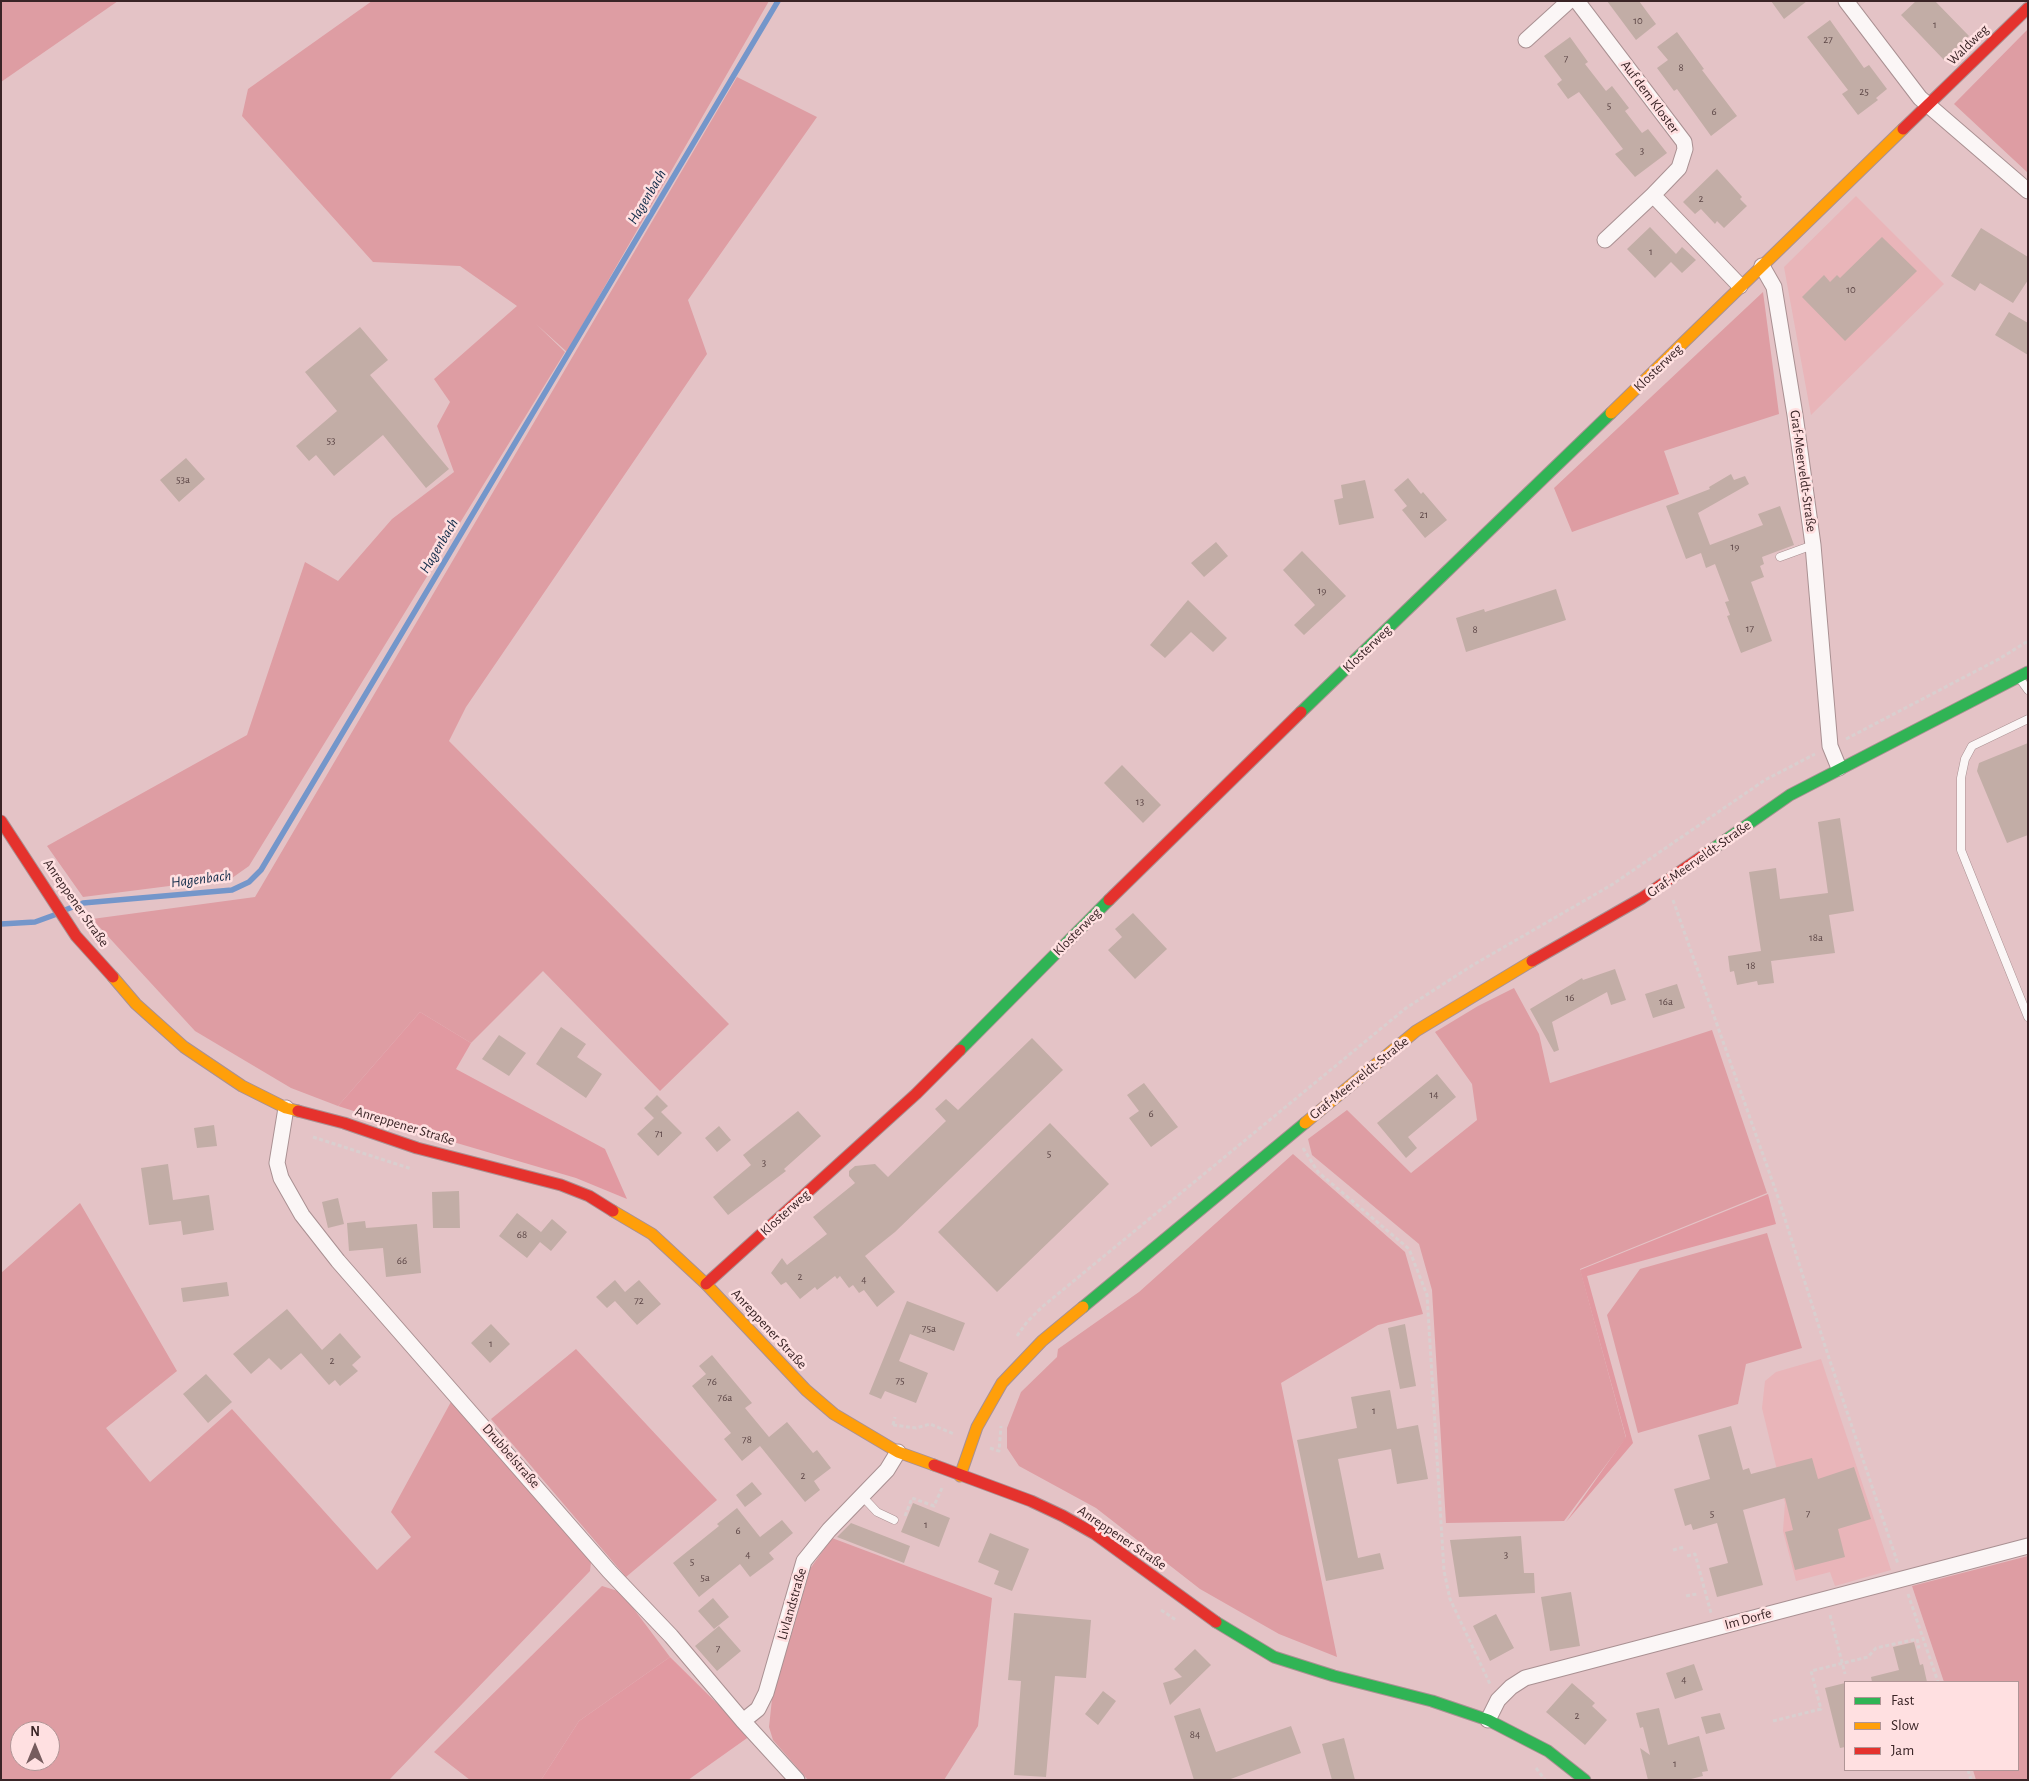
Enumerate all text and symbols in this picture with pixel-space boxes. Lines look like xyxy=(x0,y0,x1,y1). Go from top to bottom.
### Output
house number: 10 xyxy=(1633,14,1643,28)
house number: 1 xyxy=(1933,18,1937,32)
street label: Waldweg xyxy=(1944,21,1992,69)
house number: 27 xyxy=(1823,33,1833,47)
house number: 7 xyxy=(1564,52,1568,66)
street label: Auf dem Kloster xyxy=(1617,57,1683,137)
house number: 8 xyxy=(1678,61,1684,75)
house number: 25 xyxy=(1859,85,1869,99)
house number: 5 xyxy=(1607,99,1611,113)
house number: 6 xyxy=(1711,105,1717,119)
house number: 3 xyxy=(1640,144,1644,158)
water label: Hagenbach xyxy=(624,166,670,228)
house number: 2 xyxy=(1698,192,1704,206)
house number: 1 xyxy=(1649,245,1653,259)
house number: 10 xyxy=(1846,283,1856,297)
street label: Klosterweg xyxy=(1630,341,1686,395)
street label: Graf-Meerveldt-Straße xyxy=(1786,409,1820,533)
house number: 53 xyxy=(326,434,336,448)
house number: 53a xyxy=(176,473,190,487)
house number: 21 xyxy=(1420,508,1428,522)
water label: Hagenbach xyxy=(416,515,462,577)
house number: 19 xyxy=(1731,540,1739,554)
house number: 19 xyxy=(1318,584,1326,598)
street label: Klosterweg xyxy=(1339,622,1395,676)
house number: 17 xyxy=(1746,622,1754,636)
house number: 8 xyxy=(1472,623,1478,637)
house number: 13 xyxy=(1136,795,1144,809)
street label: Graf-Meerveldt-Straße xyxy=(1644,817,1754,901)
street label: Anreppener Straße xyxy=(39,856,113,950)
water label: Hagenbach xyxy=(170,866,232,892)
street label: Klosterweg xyxy=(1050,905,1104,959)
house number: 18a xyxy=(1809,931,1823,945)
house number: 18 xyxy=(1747,959,1755,973)
house number: 16 xyxy=(1566,991,1574,1005)
house number: 16a xyxy=(1659,995,1673,1009)
street label: Graf-Meerveldt-Straße xyxy=(1306,1033,1412,1123)
house number: 14 xyxy=(1429,1088,1439,1102)
street label: Anreppener Straße xyxy=(353,1103,457,1149)
house number: 6 xyxy=(1148,1107,1154,1121)
house number: 71 xyxy=(655,1127,663,1141)
house number: 5 xyxy=(1047,1147,1051,1161)
house number: 3 xyxy=(762,1156,766,1170)
street label: Klosterweg xyxy=(757,1186,813,1240)
house number: 68 xyxy=(517,1228,527,1242)
house number: 66 xyxy=(397,1254,407,1268)
house number: 2 xyxy=(797,1270,803,1284)
house number: 4 xyxy=(861,1273,867,1287)
street label: Anreppener Straße xyxy=(728,1285,810,1373)
house number: 72 xyxy=(634,1294,644,1308)
house number: 75a xyxy=(922,1322,936,1336)
house number: 1 xyxy=(489,1337,493,1351)
house number: 2 xyxy=(329,1354,335,1368)
house number: 75 xyxy=(895,1374,905,1388)
house number: 76 xyxy=(707,1375,717,1389)
house number: 76a xyxy=(718,1391,732,1405)
house number: 1 xyxy=(1372,1404,1376,1418)
street label: Drubbelstraße xyxy=(479,1420,543,1492)
house number: 78 xyxy=(742,1433,752,1447)
house number: 2 xyxy=(800,1469,806,1483)
street label: Anreppener Straße xyxy=(1074,1502,1170,1574)
house number: 5 xyxy=(1710,1507,1714,1521)
house number: 7 xyxy=(1806,1507,1810,1521)
house number: 1 xyxy=(924,1518,928,1532)
house number: 6 xyxy=(735,1524,741,1538)
house number: 4 xyxy=(745,1548,751,1562)
house number: 3 xyxy=(1504,1548,1508,1562)
house number: 5 xyxy=(690,1555,694,1569)
street label: Livlandstraße xyxy=(774,1566,810,1642)
house number: 5a xyxy=(700,1571,710,1585)
street label: Im Dorfe xyxy=(1723,1605,1773,1633)
house number: 7 xyxy=(716,1642,720,1656)
house number: 4 xyxy=(1681,1673,1687,1687)
legend xyxy=(1844,1681,2019,1771)
text: Fast xyxy=(1891,1693,1914,1708)
house number: 2 xyxy=(1574,1709,1580,1723)
text: Slow xyxy=(1891,1718,1919,1733)
north arrow xyxy=(10,1721,60,1771)
text: N xyxy=(30,1725,40,1739)
house number: 84 xyxy=(1190,1728,1200,1742)
text: Jam xyxy=(1891,1743,1914,1758)
house number: 1 xyxy=(1673,1757,1677,1771)

